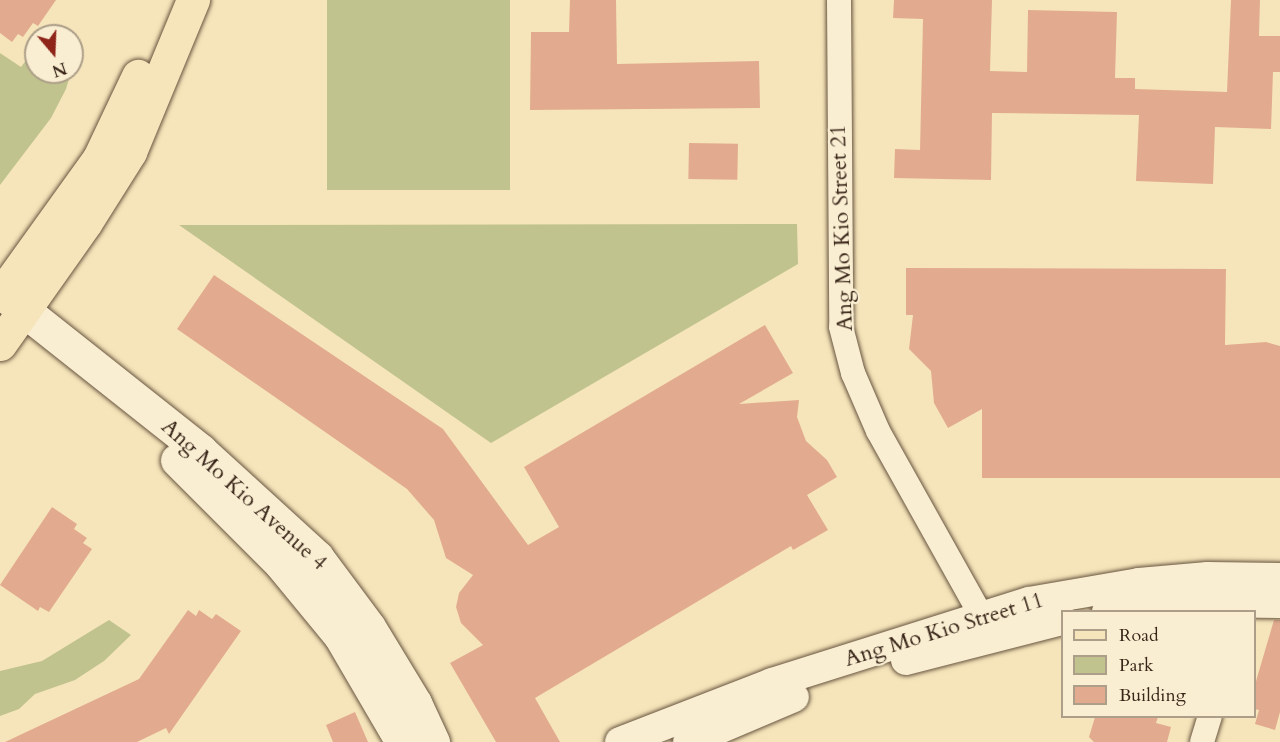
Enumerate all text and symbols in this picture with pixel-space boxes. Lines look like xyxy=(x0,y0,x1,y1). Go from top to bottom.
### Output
north arrow xyxy=(24,24,84,84)
text: N xyxy=(49,56,69,82)
street label: Ang Mo Kio Street 21 xyxy=(825,124,859,332)
street label: Ang Mo Kio Avenue 4 xyxy=(156,414,332,576)
street label: Ang Mo Kio Street 11 xyxy=(841,587,1047,673)
legend xyxy=(1061,610,1256,718)
text: Road xyxy=(1119,623,1159,648)
text: Park xyxy=(1119,653,1154,678)
text: Building xyxy=(1119,683,1186,708)

